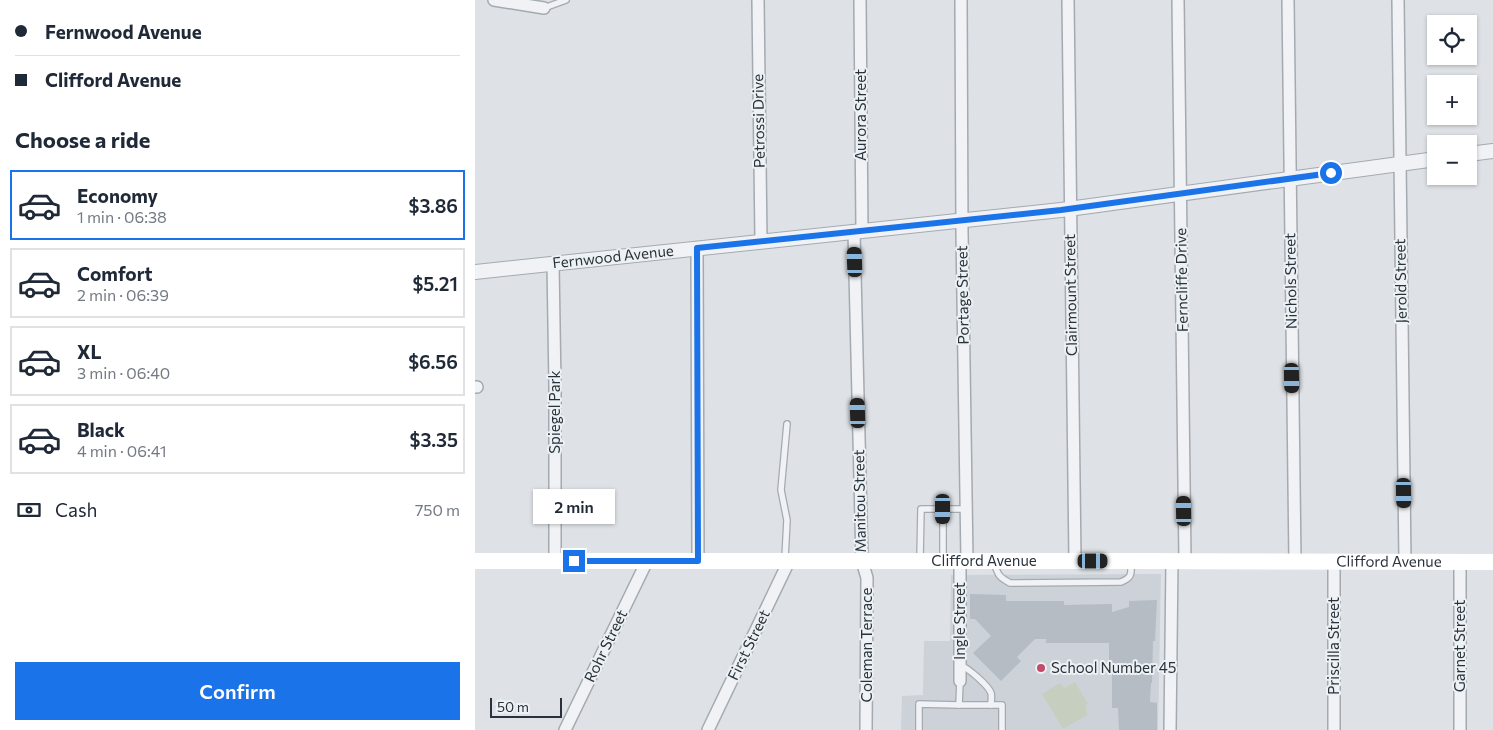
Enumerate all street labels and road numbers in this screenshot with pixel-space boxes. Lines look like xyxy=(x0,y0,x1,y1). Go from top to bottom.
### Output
street label: Aurora Street xyxy=(851,69,869,161)
street label: Petrossi Drive xyxy=(748,74,768,168)
street label: Ferncliffe Drive xyxy=(1171,228,1191,332)
street label: Nichols Street xyxy=(1280,233,1300,329)
street label: Clairmount Street xyxy=(1060,234,1080,356)
street label: Jerold Street xyxy=(1390,239,1410,324)
street label: Fernwood Avenue xyxy=(551,241,674,271)
street label: Portage Street xyxy=(952,245,972,345)
street label: Spiegel Park xyxy=(545,370,563,454)
street label: Manitou Street xyxy=(849,449,869,553)
street label: Clifford Avenue xyxy=(931,551,1037,569)
street label: Clifford Avenue xyxy=(1336,552,1442,570)
street label: Ingle Street xyxy=(950,582,968,660)
street label: Coleman Terrace xyxy=(857,588,875,702)
street label: Priscilla Street xyxy=(1324,597,1342,695)
street label: Garnet Street xyxy=(1450,600,1468,692)
street label: Rohr Street xyxy=(580,606,630,685)
street label: First Street xyxy=(723,606,773,683)

